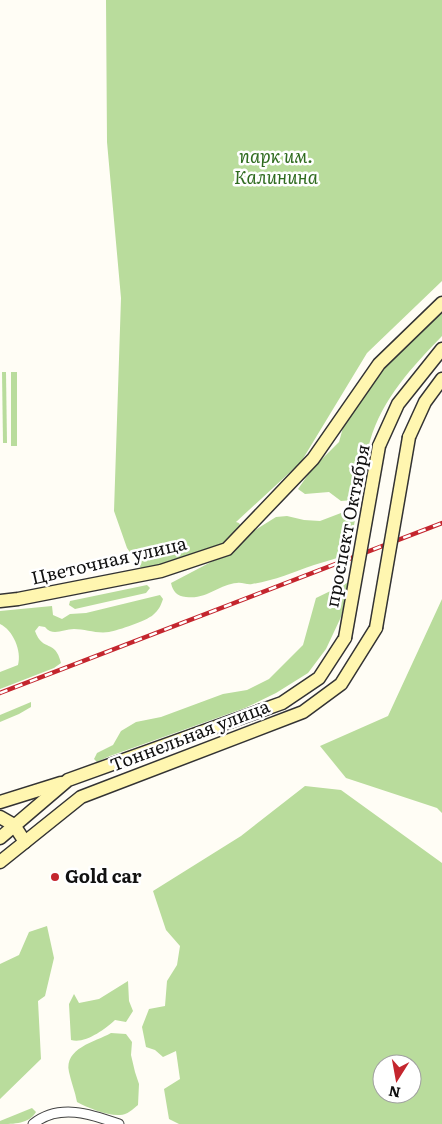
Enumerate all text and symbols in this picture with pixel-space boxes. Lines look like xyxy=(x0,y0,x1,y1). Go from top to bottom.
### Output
park label: парк им. Калинина xyxy=(234,142,319,190)
street label: проспект Октября xyxy=(317,442,376,610)
street label: Цветочная улица xyxy=(28,528,189,591)
street label: Тоннельная улица xyxy=(106,692,273,777)
place label: Gold car xyxy=(65,862,142,889)
marker: Gold car xyxy=(49,871,61,883)
north arrow xyxy=(372,1054,422,1104)
text: N xyxy=(386,1082,402,1104)

